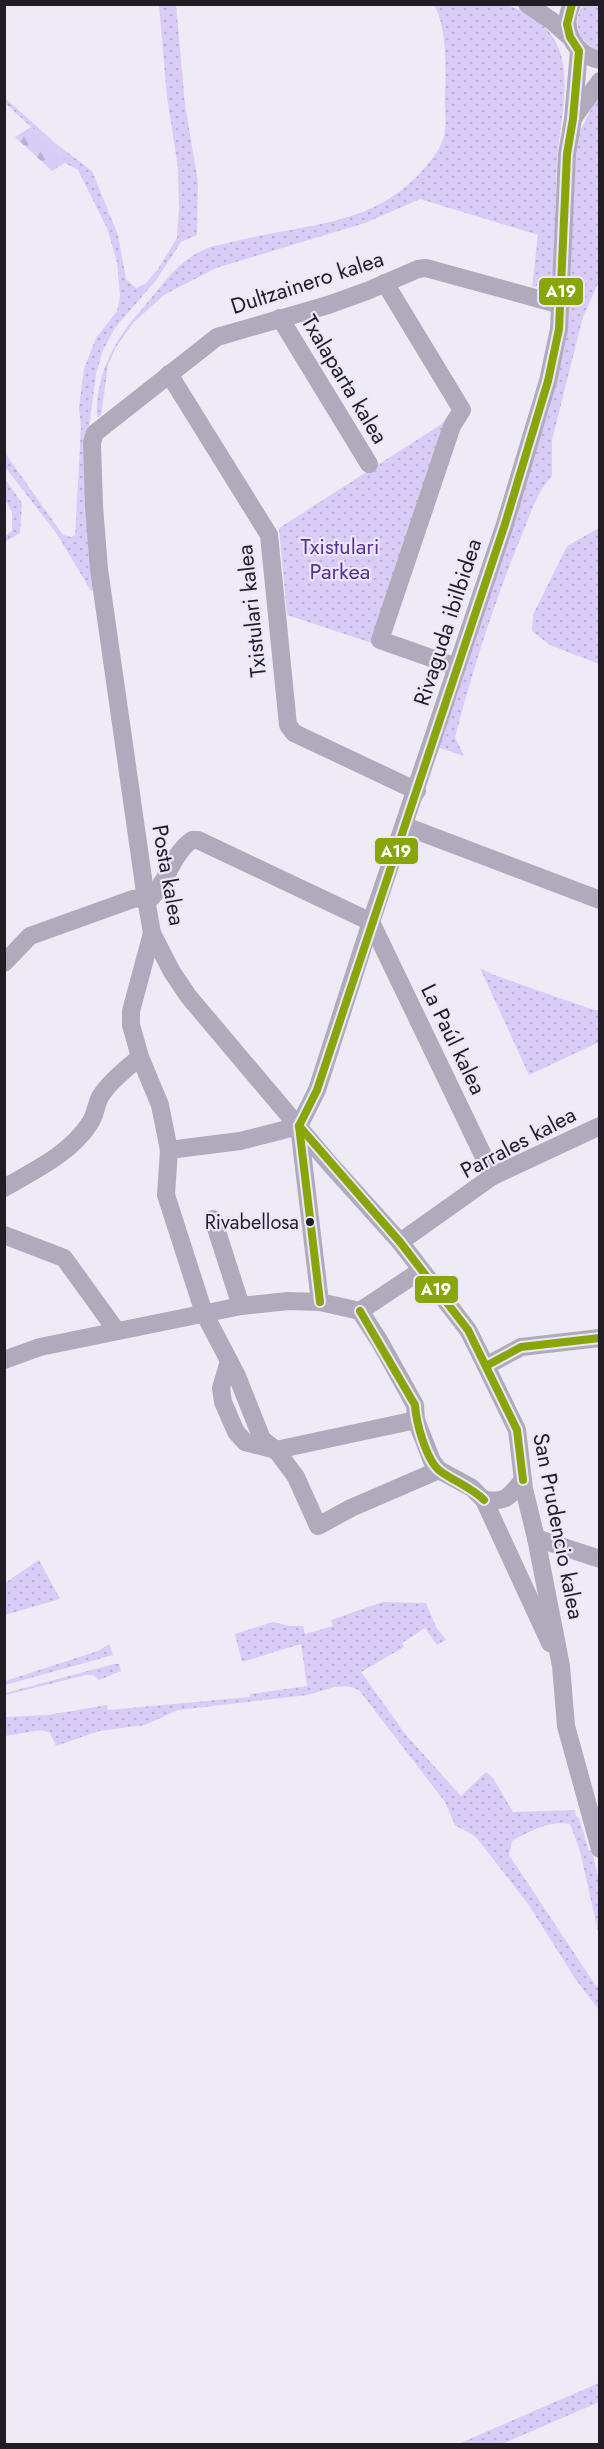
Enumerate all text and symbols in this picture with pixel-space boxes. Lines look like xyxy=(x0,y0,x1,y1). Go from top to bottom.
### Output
street label: Dultzainero kalea xyxy=(226,242,388,322)
line badge: A19 xyxy=(538,277,584,306)
text: A19 xyxy=(545,280,576,303)
street label: Txalaparta kalea xyxy=(294,308,396,450)
park label: Txistulari Parkea xyxy=(300,530,380,587)
street label: Rivaguda ibilbidea xyxy=(405,534,489,710)
street label: Txistulari kalea xyxy=(228,543,274,679)
street label: Posta kalea xyxy=(144,822,194,928)
line badge: A19 xyxy=(374,837,419,865)
text: A19 xyxy=(380,840,411,863)
street label: La Paúl kalea xyxy=(413,978,495,1100)
street label: Parrales kalea xyxy=(455,1098,581,1186)
place label: Rivabellosa xyxy=(205,1208,299,1237)
marker: Rivabellosa xyxy=(304,1216,316,1228)
line badge: A19 xyxy=(414,1275,459,1304)
text: A19 xyxy=(420,1278,451,1301)
street label: San Prudencio kalea xyxy=(525,1430,593,1622)

